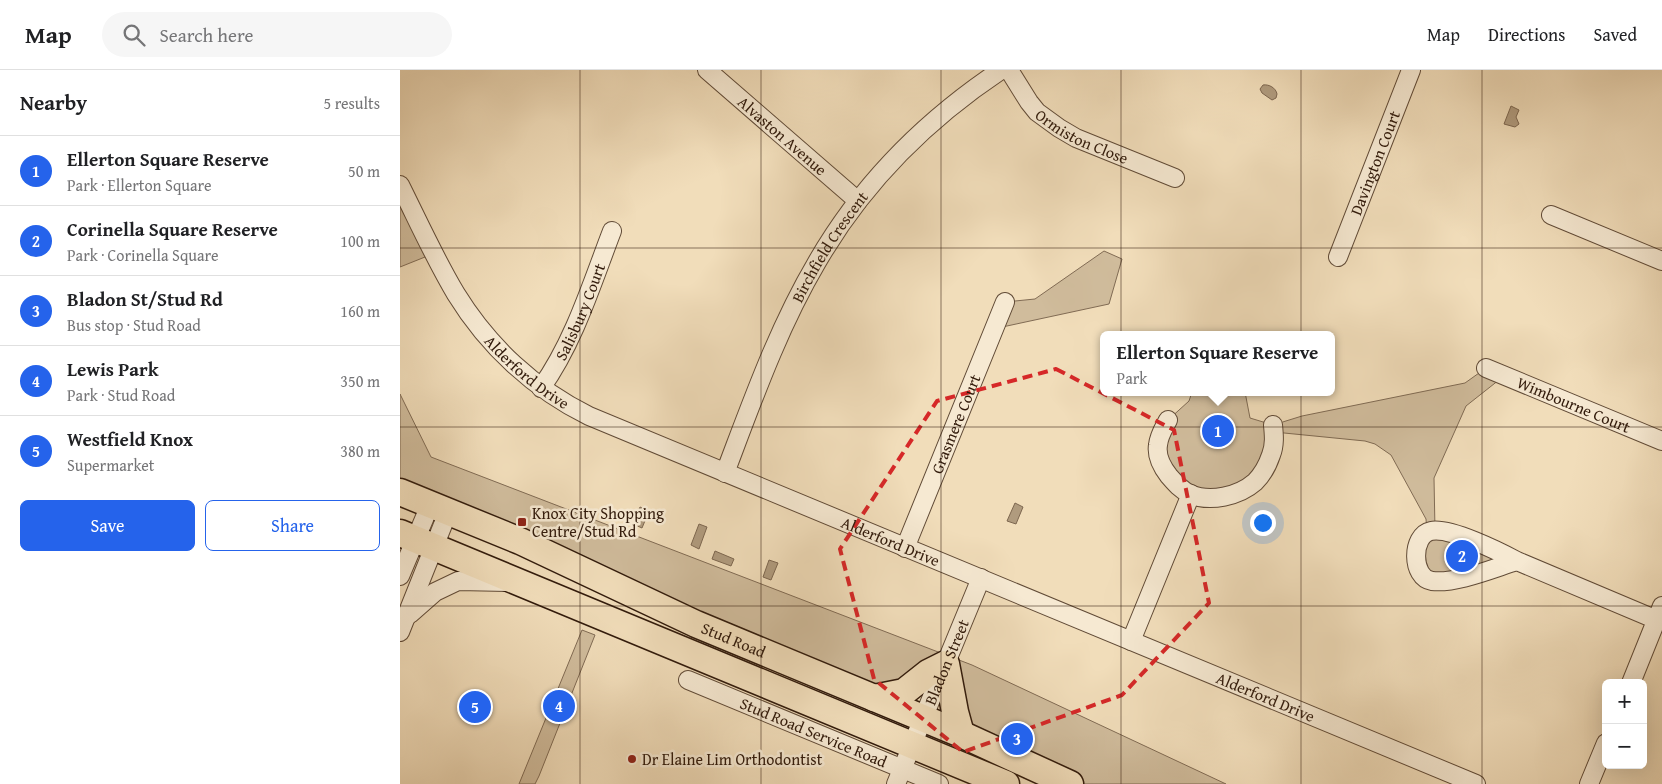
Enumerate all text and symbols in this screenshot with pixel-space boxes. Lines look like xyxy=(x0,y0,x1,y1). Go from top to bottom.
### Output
search box xyxy=(102,12,452,57)
text: Map xyxy=(25,17,72,52)
icon: search xyxy=(120,21,148,49)
text: Search here xyxy=(160,21,253,49)
text: Map xyxy=(1427,21,1460,48)
text: Directions xyxy=(1488,21,1565,48)
text: Saved xyxy=(1593,21,1637,48)
text: Nearby xyxy=(20,87,87,118)
street label: Alvaston Avenue xyxy=(733,90,832,181)
text: 5 results xyxy=(323,91,380,115)
street label: Ormiston Close xyxy=(1030,103,1132,170)
street label: Davington Court xyxy=(1343,107,1406,219)
text: Ellerton Square Reserve xyxy=(67,145,269,173)
text: 1 xyxy=(32,159,40,183)
text: 50 m xyxy=(348,159,380,183)
text: Park · Ellerton Square xyxy=(67,173,211,197)
street label: Birchfield Crescent xyxy=(785,186,874,306)
text: Corinella Square Reserve xyxy=(67,215,278,243)
text: 2 xyxy=(32,229,40,253)
text: 100 m xyxy=(340,229,380,253)
text: Park · Corinella Square xyxy=(67,243,218,267)
street label: Salisbury Court xyxy=(549,259,611,365)
text: Bladon St/Stud Rd xyxy=(67,285,223,313)
text: 3 xyxy=(32,299,40,323)
text: 160 m xyxy=(340,299,380,323)
text: Bus stop · Stud Road xyxy=(67,313,201,337)
street label: Alderford Drive xyxy=(479,330,574,415)
popup xyxy=(1100,331,1335,396)
text: Ellerton Square Reserve xyxy=(1117,338,1318,366)
text: Lewis Park xyxy=(67,355,158,383)
text: Park xyxy=(1117,366,1147,390)
text: 4 xyxy=(32,369,40,393)
text: 350 m xyxy=(340,369,380,393)
street label: Grasmere Court xyxy=(924,370,987,477)
street label: Wimbourne Court xyxy=(1513,370,1634,439)
text: Park · Stud Road xyxy=(67,383,175,407)
pin: 1 xyxy=(1202,412,1234,450)
text: Westfield Knox xyxy=(67,425,193,453)
text: 5 xyxy=(32,439,40,463)
text: 380 m xyxy=(340,439,380,463)
text: Supermarket xyxy=(67,453,154,477)
button: Save xyxy=(20,500,195,551)
button: Share xyxy=(205,500,380,551)
place label: Knox City Shopping Centre/Stud Rd xyxy=(532,501,664,543)
street label: Alderford Drive xyxy=(838,510,944,572)
your location xyxy=(1250,510,1276,536)
marker: Knox City Shopping Centre/Stud Rd xyxy=(516,516,528,528)
pin: 2 xyxy=(1446,537,1478,575)
street label: Bladon Street xyxy=(918,615,975,709)
street label: Stud Road xyxy=(698,616,770,664)
street label: Alderford Drive xyxy=(1213,666,1319,728)
map controls xyxy=(1602,679,1647,769)
button: + xyxy=(1602,679,1647,724)
pin: 4 xyxy=(543,687,575,725)
pin: 5 xyxy=(459,688,491,726)
street label: Stud Road Service Road xyxy=(736,691,891,773)
pin: 3 xyxy=(1001,720,1033,758)
button: − xyxy=(1602,724,1647,769)
place label: Dr Elaine Lim Orthodontist xyxy=(642,747,823,771)
marker: Dr Elaine Lim Orthodontist xyxy=(626,753,638,765)

